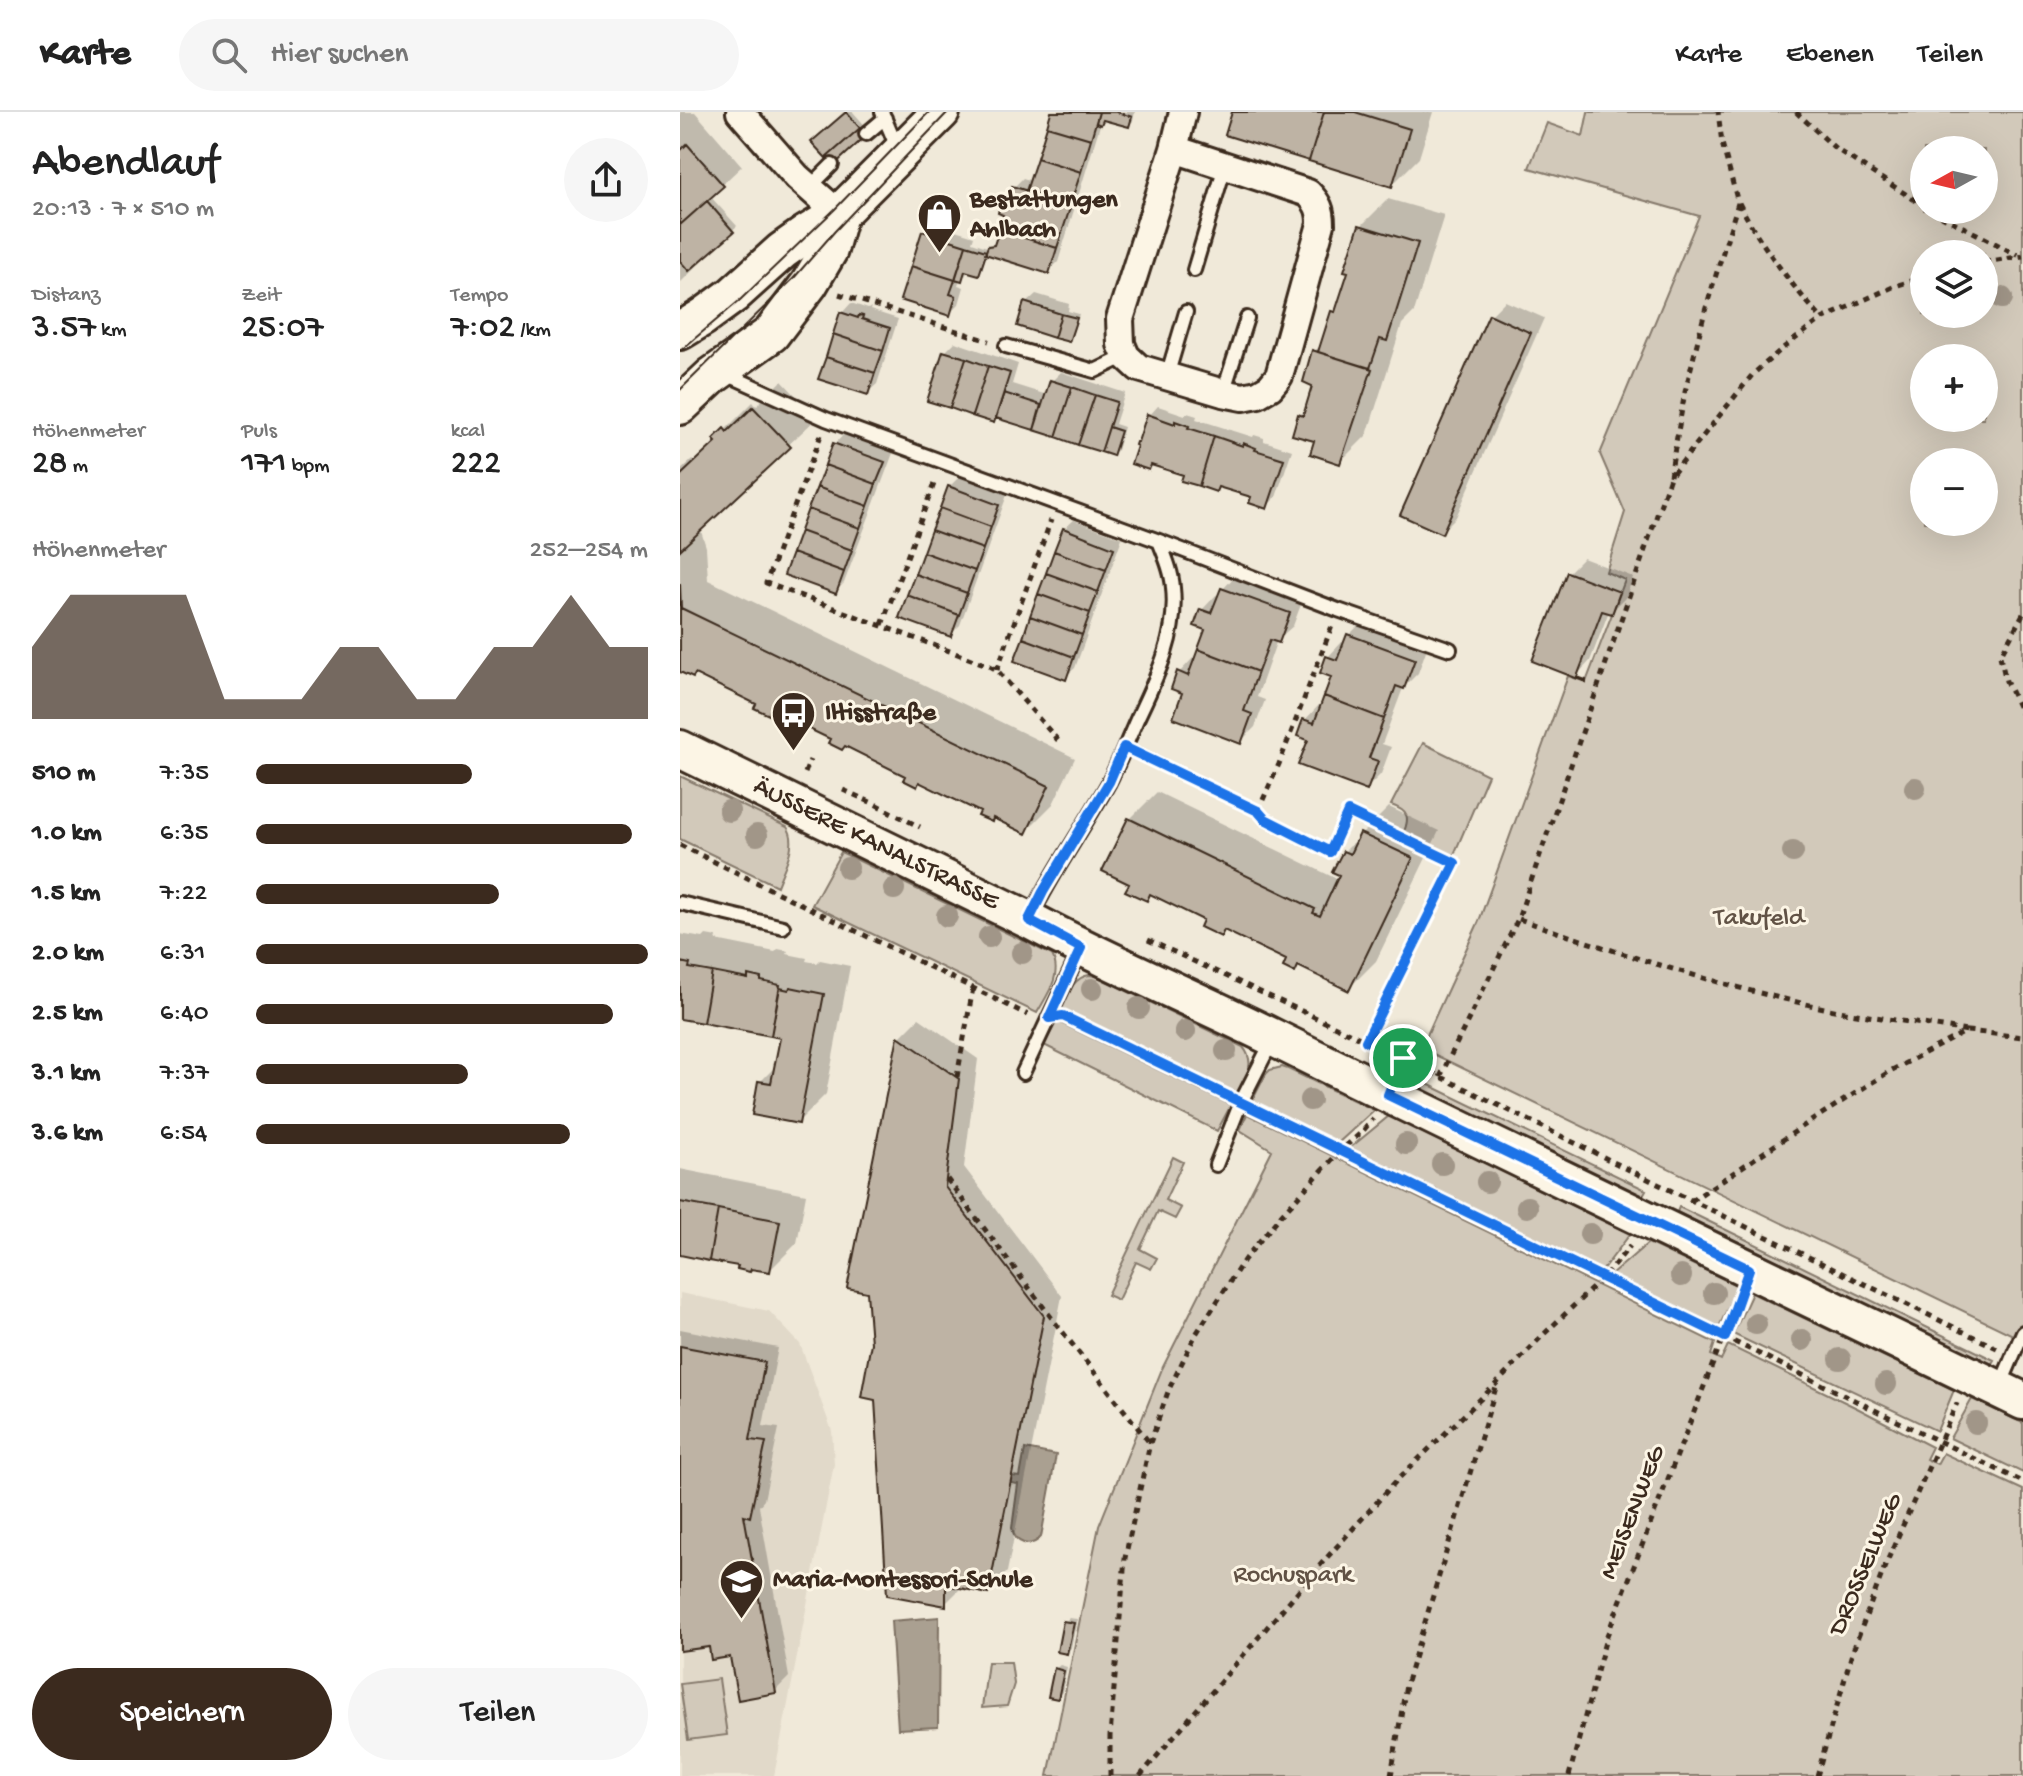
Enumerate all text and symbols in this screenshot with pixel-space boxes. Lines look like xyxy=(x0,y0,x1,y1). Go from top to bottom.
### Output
search box xyxy=(179,19,739,91)
text: Karte xyxy=(40,33,131,77)
icon: search xyxy=(207,33,251,77)
text: Hier suchen xyxy=(271,38,409,73)
text: Karte xyxy=(1675,39,1742,72)
text: Ebenen xyxy=(1786,39,1874,72)
text: Teilen xyxy=(1918,39,1983,72)
north arrow xyxy=(1910,136,1998,224)
map controls xyxy=(1910,136,1998,536)
button: share xyxy=(564,138,648,222)
text: Abendlauf xyxy=(32,139,219,191)
place label: Bestattungen Ahlbach xyxy=(969,186,1118,247)
shop icon: Bestattungen Ahlbach xyxy=(915,192,963,255)
text: 20:13 · 7 × 510 m xyxy=(32,195,214,226)
button: layers xyxy=(1910,240,1998,328)
text: Distanz xyxy=(32,283,101,309)
text: Zeit xyxy=(241,283,281,309)
text: Tempo xyxy=(451,283,508,309)
text: 3.57 xyxy=(32,309,96,349)
text: 25:07 xyxy=(241,309,324,349)
text: 7:02 xyxy=(451,309,515,349)
text: km xyxy=(96,318,127,344)
text: /km xyxy=(515,318,551,344)
button: + xyxy=(1910,344,1998,432)
text: Höhenmeter xyxy=(32,419,145,445)
text: Puls xyxy=(241,419,277,445)
text: kcal xyxy=(451,419,485,445)
text: 28 xyxy=(32,445,67,485)
text: 171 xyxy=(241,445,286,485)
text: 222 xyxy=(451,445,501,485)
button: − xyxy=(1910,448,1998,536)
text: m xyxy=(67,454,88,480)
text: bpm xyxy=(286,454,330,480)
text: Höhenmeter xyxy=(32,536,165,567)
text: 252–254 m xyxy=(530,536,648,567)
bus stop icon: Iltisstraße xyxy=(770,690,818,753)
place label: Iltisstraße xyxy=(825,699,937,730)
text: 510 m xyxy=(32,759,96,790)
text: 7:35 xyxy=(160,759,209,790)
street label: ÄUSSERE KANALSTRASSE xyxy=(748,772,1004,918)
text: 1.0 km xyxy=(32,819,102,850)
text: 6:35 xyxy=(160,819,209,850)
text: 1.5 km xyxy=(32,879,101,910)
text: 7:22 xyxy=(160,879,207,910)
park label: Takufeld xyxy=(1712,904,1806,935)
text: 2.0 km xyxy=(32,939,104,970)
text: 6:31 xyxy=(160,939,205,970)
text: 2.5 km xyxy=(32,999,103,1030)
text: 6:40 xyxy=(160,999,208,1030)
pin xyxy=(1369,1024,1437,1092)
icon: arrive xyxy=(1381,1036,1425,1080)
text: 3.1 km xyxy=(32,1059,100,1090)
text: 7:37 xyxy=(160,1059,209,1090)
text: 3.6 km xyxy=(32,1119,103,1150)
text: 6:54 xyxy=(160,1119,207,1150)
street label: MEISENWEG xyxy=(1594,1440,1674,1584)
street label: DROSSELWEG xyxy=(1822,1488,1911,1642)
school or university icon: Maria-Montessori-Schule xyxy=(718,1557,766,1620)
park label: Rochuspark xyxy=(1233,1561,1355,1592)
place label: Maria-Montessori-Schule xyxy=(773,1566,1034,1597)
button: Speichern xyxy=(32,1668,332,1760)
button: Teilen xyxy=(348,1668,648,1760)

